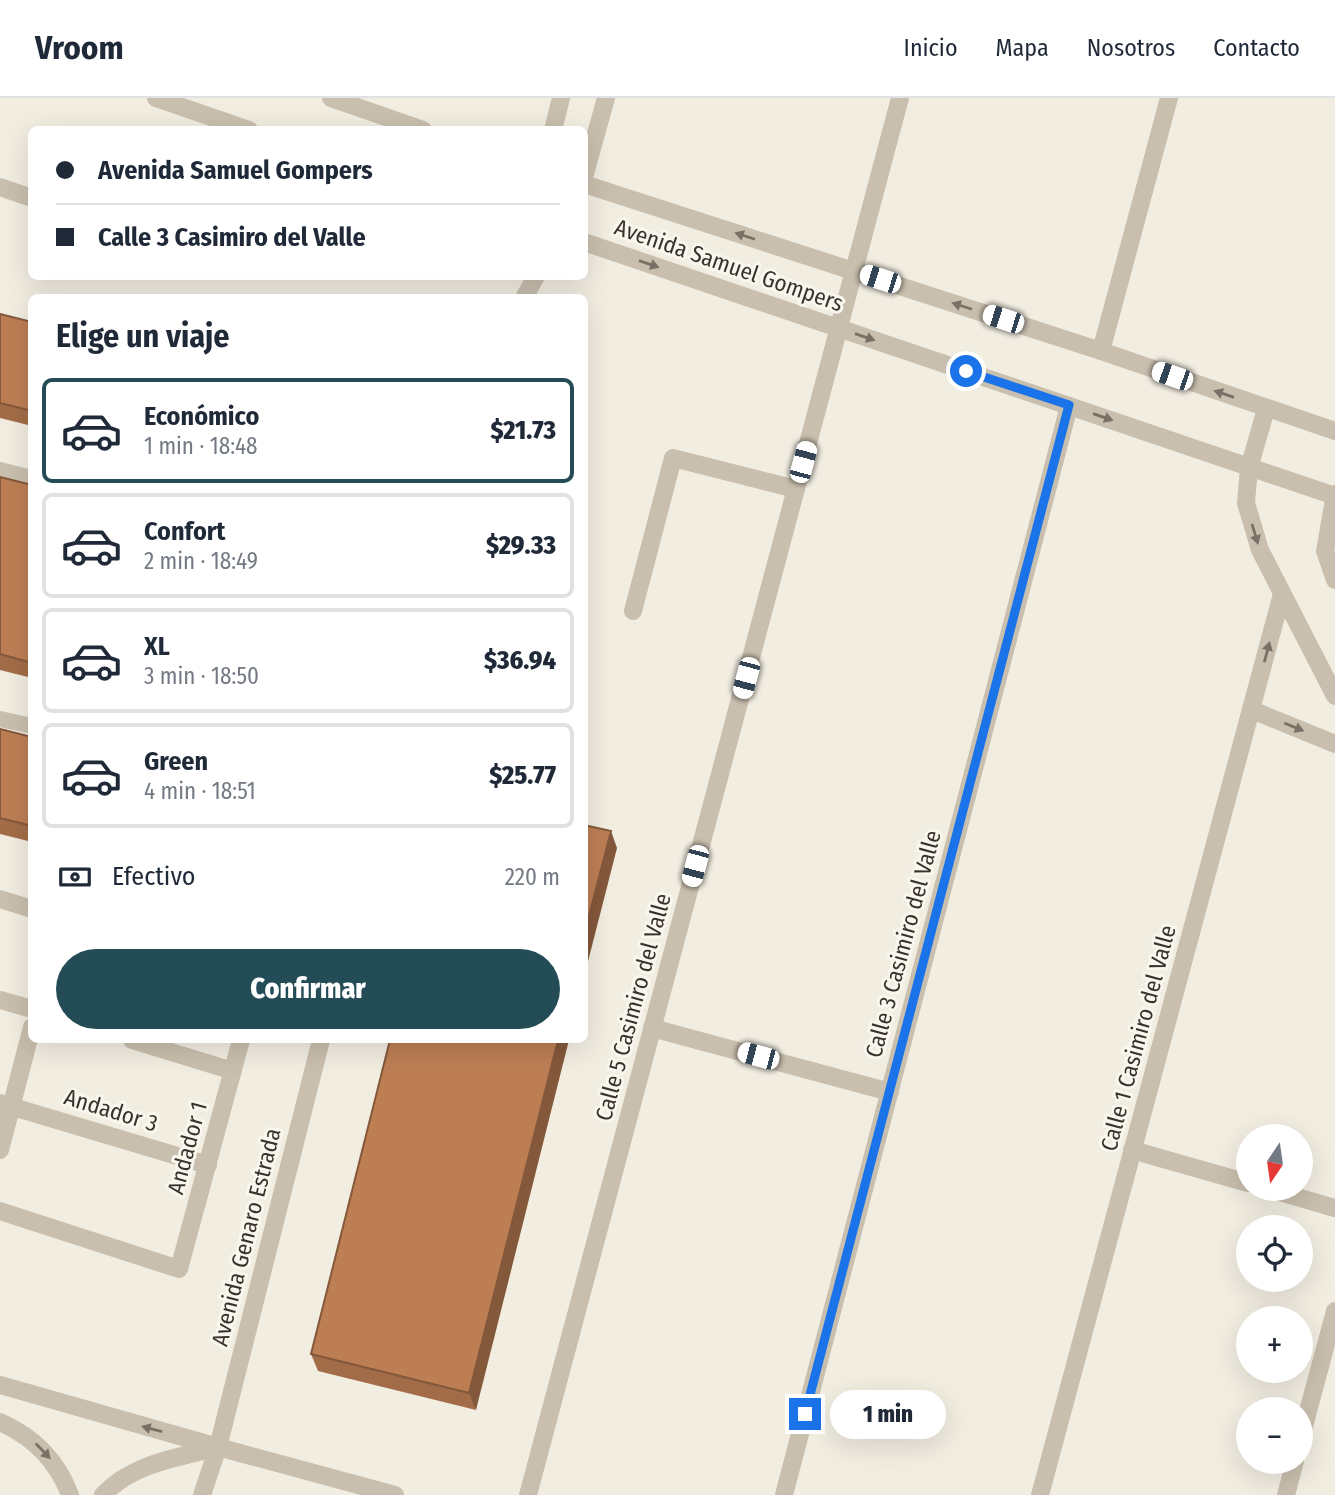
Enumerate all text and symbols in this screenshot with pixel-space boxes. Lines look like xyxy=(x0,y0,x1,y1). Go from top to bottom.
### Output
text: Vroom xyxy=(35,28,124,68)
text: Inicio xyxy=(904,34,958,62)
text: Mapa xyxy=(996,34,1049,62)
text: Nosotros xyxy=(1087,34,1175,62)
text: Contacto xyxy=(1213,34,1300,62)
text: Avenida Samuel Gompers xyxy=(98,155,373,186)
street label: Avenida Samuel Gompers xyxy=(611,213,847,317)
text: Calle 3 Casimiro del Valle xyxy=(98,222,366,253)
one-way arrow xyxy=(735,230,756,240)
one-way arrow xyxy=(639,259,660,270)
car xyxy=(857,263,904,295)
one-way arrow xyxy=(951,300,972,311)
car xyxy=(980,303,1027,335)
text: Elige un viaje xyxy=(56,317,229,355)
one-way arrow xyxy=(854,332,875,343)
route start xyxy=(950,355,982,387)
car xyxy=(1149,359,1196,393)
one-way arrow xyxy=(1213,388,1234,399)
icon: car xyxy=(60,399,123,462)
text: Económico xyxy=(144,401,259,432)
one-way arrow xyxy=(1093,413,1114,423)
text: $21.73 xyxy=(490,415,556,446)
text: 1 min · 18:48 xyxy=(144,432,258,460)
car xyxy=(788,439,819,485)
icon: car xyxy=(60,514,123,577)
text: Confort xyxy=(144,516,225,547)
one-way arrow xyxy=(1251,524,1261,545)
text: $29.33 xyxy=(486,530,556,561)
text: 2 min · 18:49 xyxy=(144,547,258,575)
icon: car xyxy=(60,629,123,692)
text: XL xyxy=(144,631,170,662)
one-way arrow xyxy=(1263,641,1273,662)
text: $36.94 xyxy=(484,645,556,676)
car xyxy=(731,655,762,701)
text: 3 min · 18:50 xyxy=(144,662,259,690)
one-way arrow xyxy=(1283,721,1304,732)
icon: car xyxy=(60,744,123,807)
text: Green xyxy=(144,746,208,777)
text: $25.77 xyxy=(489,760,556,791)
text: 4 min · 18:51 xyxy=(144,777,256,805)
street label: Calle 3 Casimiro del Valle xyxy=(859,827,947,1061)
car xyxy=(680,843,711,889)
icon: cash xyxy=(56,858,94,896)
text: Efectivo xyxy=(112,861,196,892)
text: 220 m xyxy=(505,863,560,891)
street label: Calle 5 Casimiro del Valle xyxy=(589,890,677,1124)
street label: Calle 1 Casimiro del Valle xyxy=(1094,922,1182,1154)
button: Confirmar xyxy=(56,949,560,1029)
car xyxy=(735,1040,782,1072)
street label: Andador 3 xyxy=(61,1083,161,1137)
street label: Andador 1 xyxy=(161,1099,213,1197)
north arrow xyxy=(1236,1124,1312,1200)
map controls xyxy=(1236,1124,1313,1474)
street label: Avenida Genaro Estrada xyxy=(205,1125,287,1349)
button: locate xyxy=(1236,1215,1313,1292)
button: + xyxy=(1236,1306,1313,1383)
callout: 1 min xyxy=(830,1390,945,1438)
button: − xyxy=(1236,1397,1313,1474)
route end xyxy=(789,1398,821,1430)
text: 1 min xyxy=(863,1400,913,1428)
one-way arrow xyxy=(141,1424,162,1434)
one-way arrow xyxy=(34,1442,50,1459)

